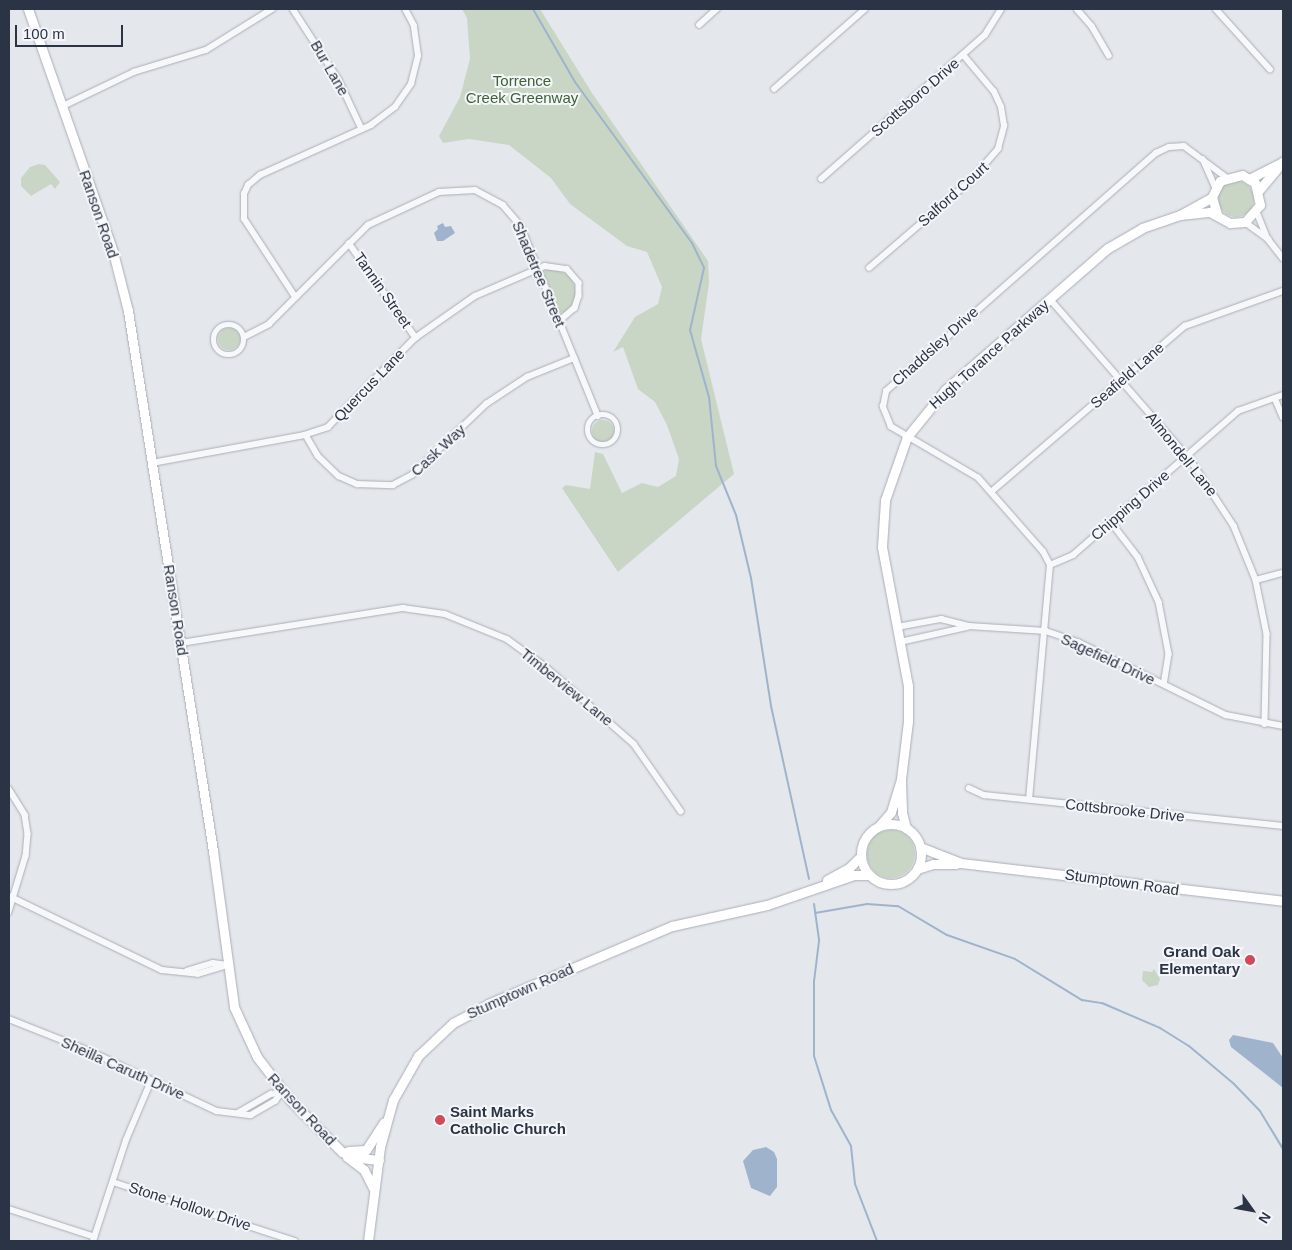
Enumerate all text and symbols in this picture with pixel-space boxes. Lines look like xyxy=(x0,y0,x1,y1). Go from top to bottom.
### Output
scale bar xyxy=(18,15,125,47)
text: 100 m xyxy=(23,25,65,42)
street label: Bur Lane xyxy=(307,37,353,99)
street label: Scottsboro Drive xyxy=(867,54,963,140)
park label: Torrence Creek Greenway xyxy=(466,71,578,106)
street label: Salford Court xyxy=(914,158,992,230)
street label: Ranson Road xyxy=(76,168,122,260)
street label: Shadetree Street xyxy=(509,218,569,330)
street label: Tannin Street xyxy=(350,249,416,331)
street label: Hugh Torance Parkway xyxy=(925,295,1053,413)
street label: Chaddsley Drive xyxy=(888,302,982,390)
street label: Seafield Lane xyxy=(1086,338,1168,412)
street label: Quercus Lane xyxy=(330,345,408,425)
street label: Almondell Lane xyxy=(1142,408,1222,500)
street label: Cask Way xyxy=(407,420,469,480)
street label: Chipping Drive xyxy=(1087,466,1173,544)
street label: Ranson Road xyxy=(160,563,192,657)
street label: Sagefield Drive xyxy=(1058,629,1158,689)
street label: Timberview Lane xyxy=(517,644,617,730)
street label: Cottsbrooke Drive xyxy=(1064,795,1186,825)
street label: Stumptown Road xyxy=(1064,865,1180,899)
place label: Grand Oak Elementary xyxy=(1159,942,1240,977)
marker: Grand Oak Elementary xyxy=(1244,954,1256,966)
street label: Stumptown Road xyxy=(464,959,576,1023)
street label: Sheilla Caruth Drive xyxy=(58,1033,188,1103)
street label: Ranson Road xyxy=(264,1069,340,1149)
place label: Saint Marks Catholic Church xyxy=(450,1102,566,1137)
marker: Saint Marks Catholic Church xyxy=(434,1114,446,1126)
street label: Stone Hollow Drive xyxy=(127,1178,253,1234)
north arrow xyxy=(1227,1185,1277,1235)
text: N xyxy=(1255,1209,1274,1226)

